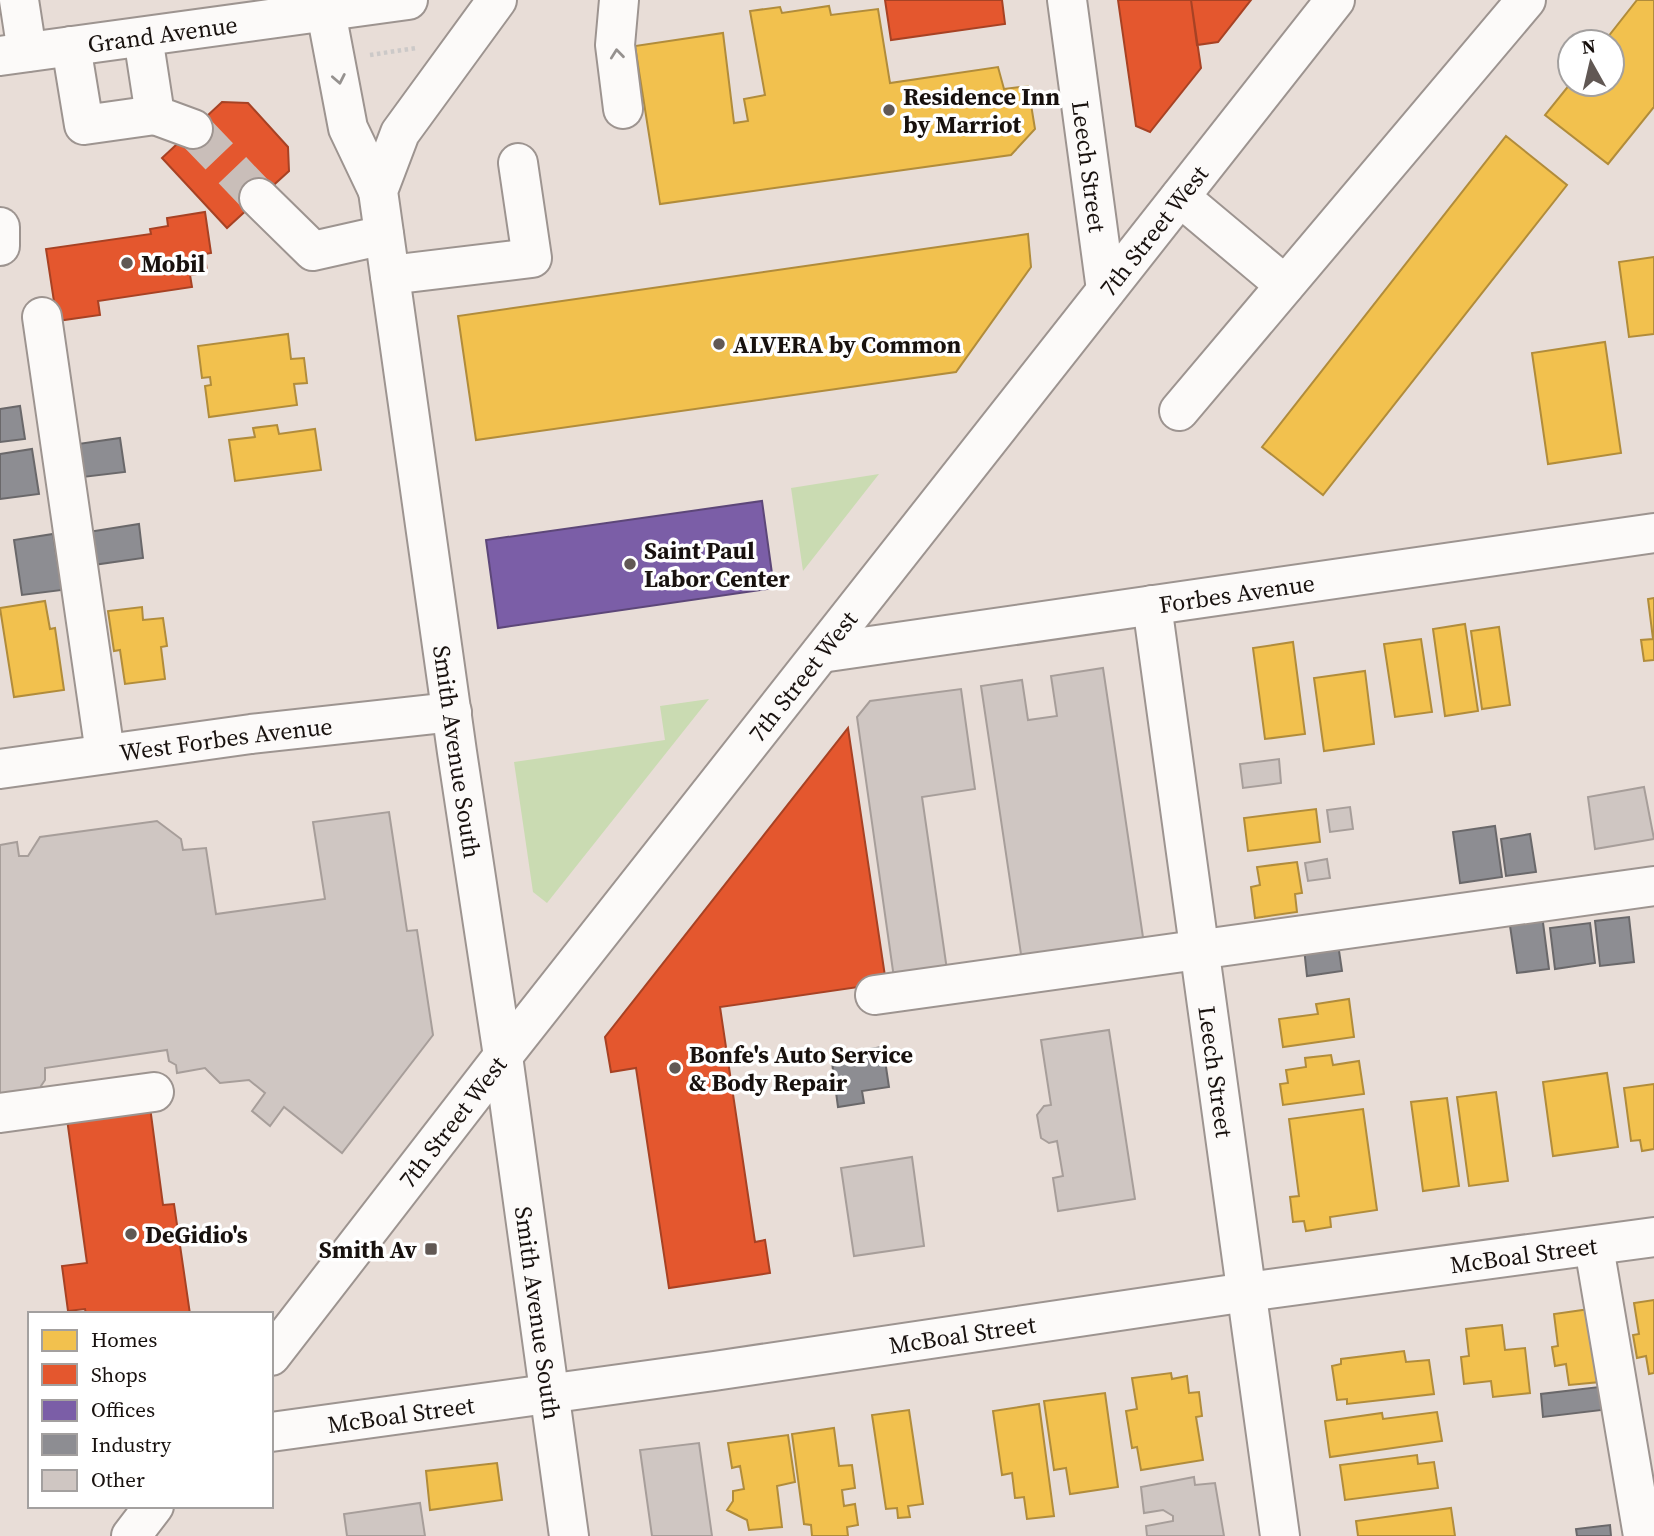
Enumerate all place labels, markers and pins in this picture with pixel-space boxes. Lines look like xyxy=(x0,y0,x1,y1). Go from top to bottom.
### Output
place label: Residence Inn by Marriot xyxy=(903,80,1060,141)
marker: Residence Inn by Marriot xyxy=(881,102,897,118)
place label: Mobil xyxy=(141,247,206,280)
marker: Mobil xyxy=(119,255,135,271)
place label: ALVERA by Common xyxy=(733,328,962,361)
marker: ALVERA by Common xyxy=(711,336,727,352)
place label: Saint Paul Labor Center xyxy=(644,534,790,595)
marker: Saint Paul Labor Center xyxy=(622,556,638,572)
place label: Bonfe's Auto Service & Body Repair xyxy=(689,1038,913,1099)
marker: Bonfe's Auto Service & Body Repair xyxy=(667,1060,683,1076)
place label: DeGidio's xyxy=(145,1218,248,1251)
marker: DeGidio's xyxy=(123,1226,139,1242)
place label: Smith Av xyxy=(319,1233,417,1266)
marker: Smith Av xyxy=(423,1241,439,1257)

